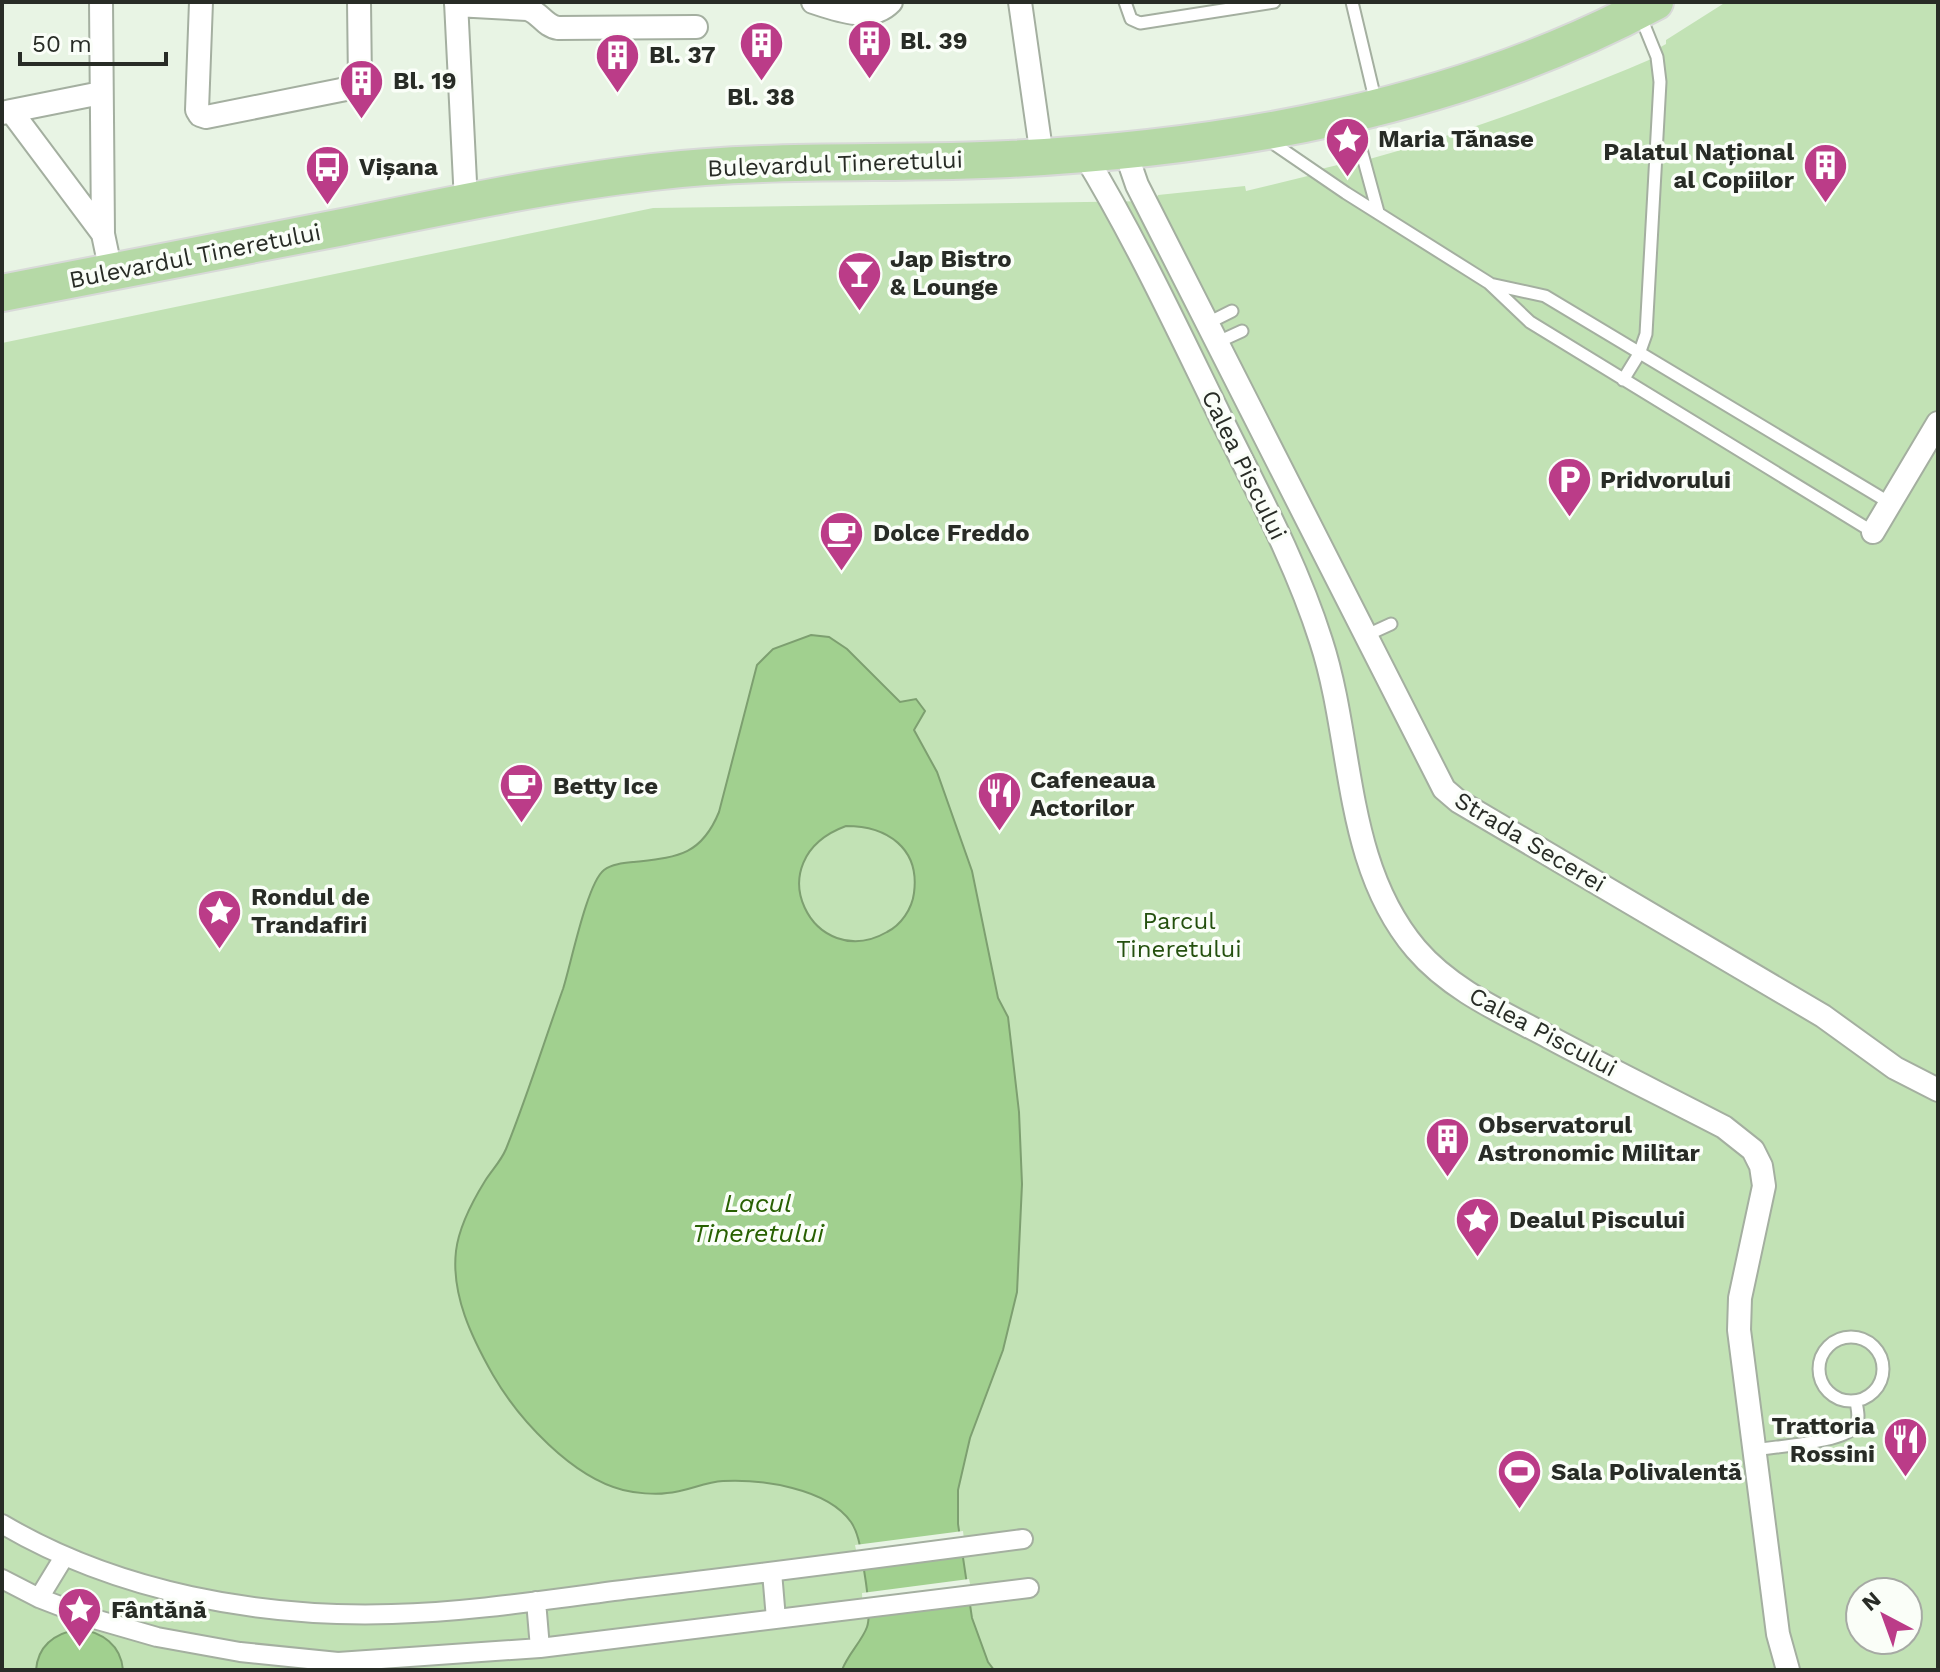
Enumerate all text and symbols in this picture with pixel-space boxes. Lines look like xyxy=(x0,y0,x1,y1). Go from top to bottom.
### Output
scale bar xyxy=(20,16,166,66)
building icon: Bl. 39 xyxy=(845,17,893,80)
building icon: Bl. 38 xyxy=(737,19,785,82)
place label: Bl. 39 xyxy=(900,27,968,55)
text: 50 m xyxy=(32,30,92,58)
building icon: Bl. 37 xyxy=(594,31,642,94)
place label: Bl. 37 xyxy=(649,41,716,69)
building icon: Bl. 19 xyxy=(338,57,386,120)
place label: Bl. 19 xyxy=(393,67,457,95)
place label: Bl. 38 xyxy=(727,83,795,111)
place icon: Maria Tănase xyxy=(1323,115,1371,178)
place label: Maria Tănase xyxy=(1378,125,1534,153)
place label: Palatul Național al Copiilor xyxy=(1603,138,1795,194)
building icon: Palatul Național al Copiilor xyxy=(1801,142,1849,205)
bus stop icon: Vișana xyxy=(304,143,352,206)
street label: Bulevardul Tineretului xyxy=(707,146,963,182)
place label: Vișana xyxy=(359,153,438,181)
street label: Bulevardul Tineretului xyxy=(67,218,323,294)
place label: Jap Bistro & Lounge xyxy=(890,245,1012,301)
bar icon: Jap Bistro & Lounge xyxy=(835,249,883,312)
street label: Calea Piscului xyxy=(1196,386,1292,544)
parking icon: Pridvorului xyxy=(1545,456,1593,519)
place label: Pridvorului xyxy=(1600,466,1731,494)
cafe icon: Dolce Freddo xyxy=(818,509,866,572)
place label: Dolce Freddo xyxy=(873,519,1030,547)
cafe icon: Betty Ice xyxy=(498,762,546,825)
place label: Cafeneaua Actorilor xyxy=(1030,766,1155,822)
restaurant icon: Cafeneaua Actorilor xyxy=(975,770,1023,833)
place label: Betty Ice xyxy=(553,772,658,800)
street label: Strada Secerei xyxy=(1450,786,1610,898)
place label: Rondul de Trandafiri xyxy=(251,883,370,939)
place icon: Rondul de Trandafiri xyxy=(196,887,244,950)
park label: Parcul Tineretului xyxy=(1116,907,1242,963)
street label: Calea Piscului xyxy=(1465,981,1621,1083)
place label: Observatorul Astronomic Militar xyxy=(1478,1111,1701,1167)
building icon: Observatorul Astronomic Militar xyxy=(1423,1115,1471,1178)
water label: Lacul Tineretului xyxy=(692,1188,825,1248)
place icon: Dealul Piscului xyxy=(1454,1196,1502,1259)
place label: Dealul Piscului xyxy=(1509,1206,1685,1234)
place label: Trattoria Rossini xyxy=(1772,1412,1875,1468)
restaurant icon: Trattoria Rossini xyxy=(1882,1416,1930,1479)
sports icon: Sala Polivalentă xyxy=(1496,1448,1544,1511)
place label: Sala Polivalentă xyxy=(1551,1458,1742,1486)
north arrow xyxy=(1844,1576,1924,1656)
place icon: Fântănă xyxy=(56,1586,104,1649)
text: N xyxy=(1857,1586,1886,1616)
place label: Fântănă xyxy=(111,1596,207,1624)

